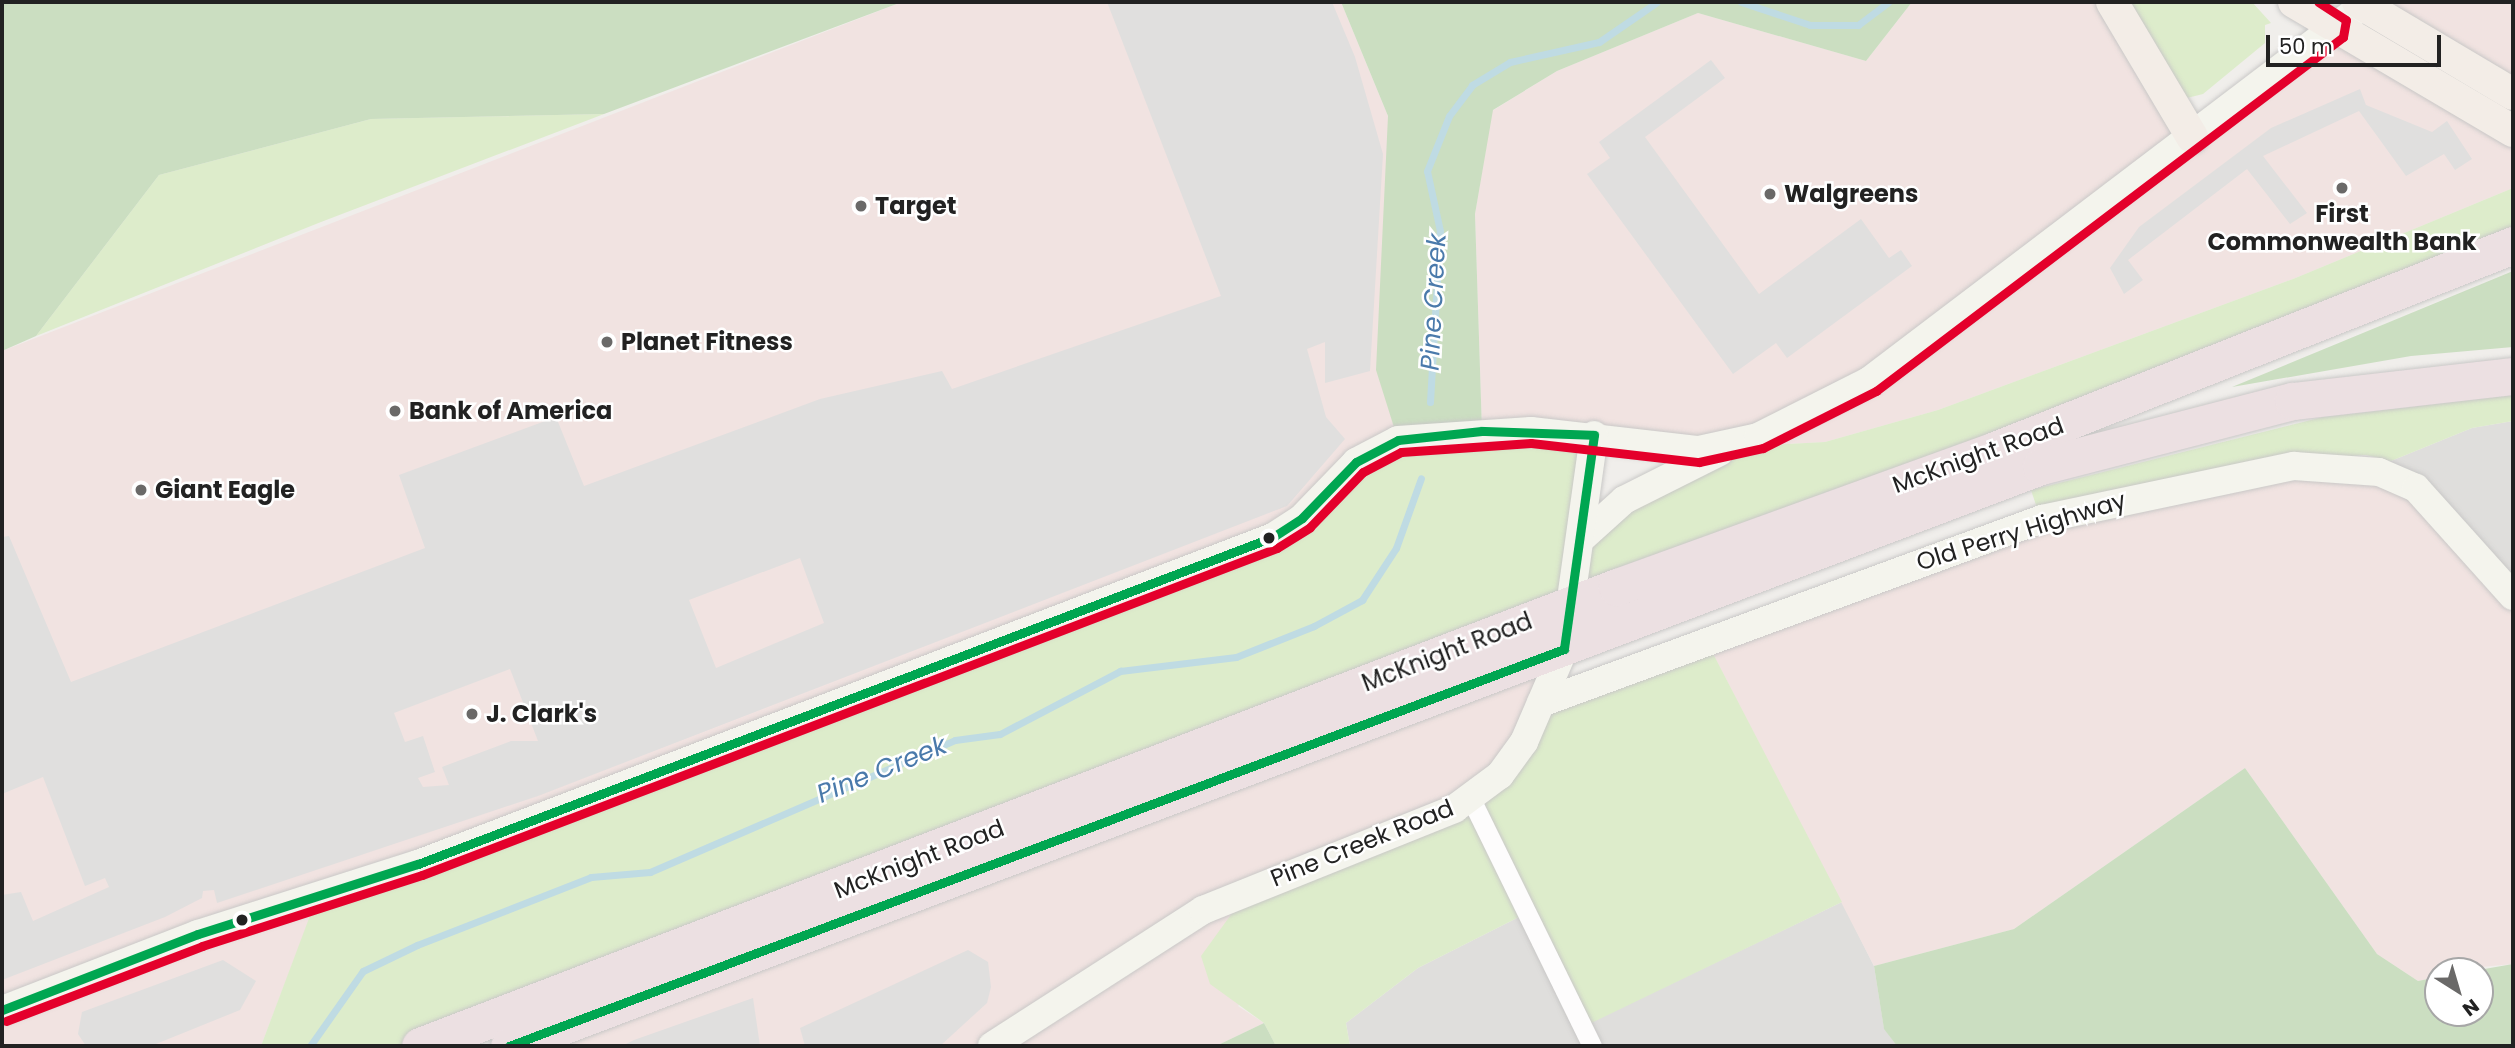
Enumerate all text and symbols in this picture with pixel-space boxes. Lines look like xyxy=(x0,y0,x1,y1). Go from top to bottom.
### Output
scale bar xyxy=(2270,21,2445,65)
text: 50 m xyxy=(2279,32,2333,61)
place label: Walgreens xyxy=(1784,180,1918,208)
marker: First Commonwealth Bank xyxy=(2334,180,2350,196)
marker: Walgreens xyxy=(1762,186,1778,202)
place label: Target xyxy=(875,192,957,220)
marker: Target xyxy=(853,198,869,214)
place label: First Commonwealth Bank xyxy=(2208,200,2476,256)
water label: Pine Creek xyxy=(1415,233,1453,371)
place label: Planet Fitness xyxy=(621,328,793,356)
marker: Planet Fitness xyxy=(599,334,615,350)
place label: Bank of America xyxy=(409,397,612,425)
marker: Bank of America xyxy=(387,403,403,419)
street label: McKnight Road xyxy=(1889,411,2067,499)
place label: Giant Eagle xyxy=(155,476,295,504)
marker: Giant Eagle xyxy=(133,482,149,498)
street label: Old Perry Highway xyxy=(1913,485,2129,577)
unlabelled marker xyxy=(1262,531,1276,545)
street label: McKnight Road xyxy=(1358,606,1536,698)
place label: J. Clark's xyxy=(486,700,597,728)
marker: J. Clark's xyxy=(464,706,480,722)
water label: Pine Creek xyxy=(812,730,952,810)
street label: Pine Creek Road xyxy=(1266,793,1458,893)
street label: McKnight Road xyxy=(830,813,1008,905)
unlabelled marker xyxy=(235,913,249,927)
north arrow xyxy=(2424,957,2494,1027)
text: N xyxy=(2457,992,2485,1023)

